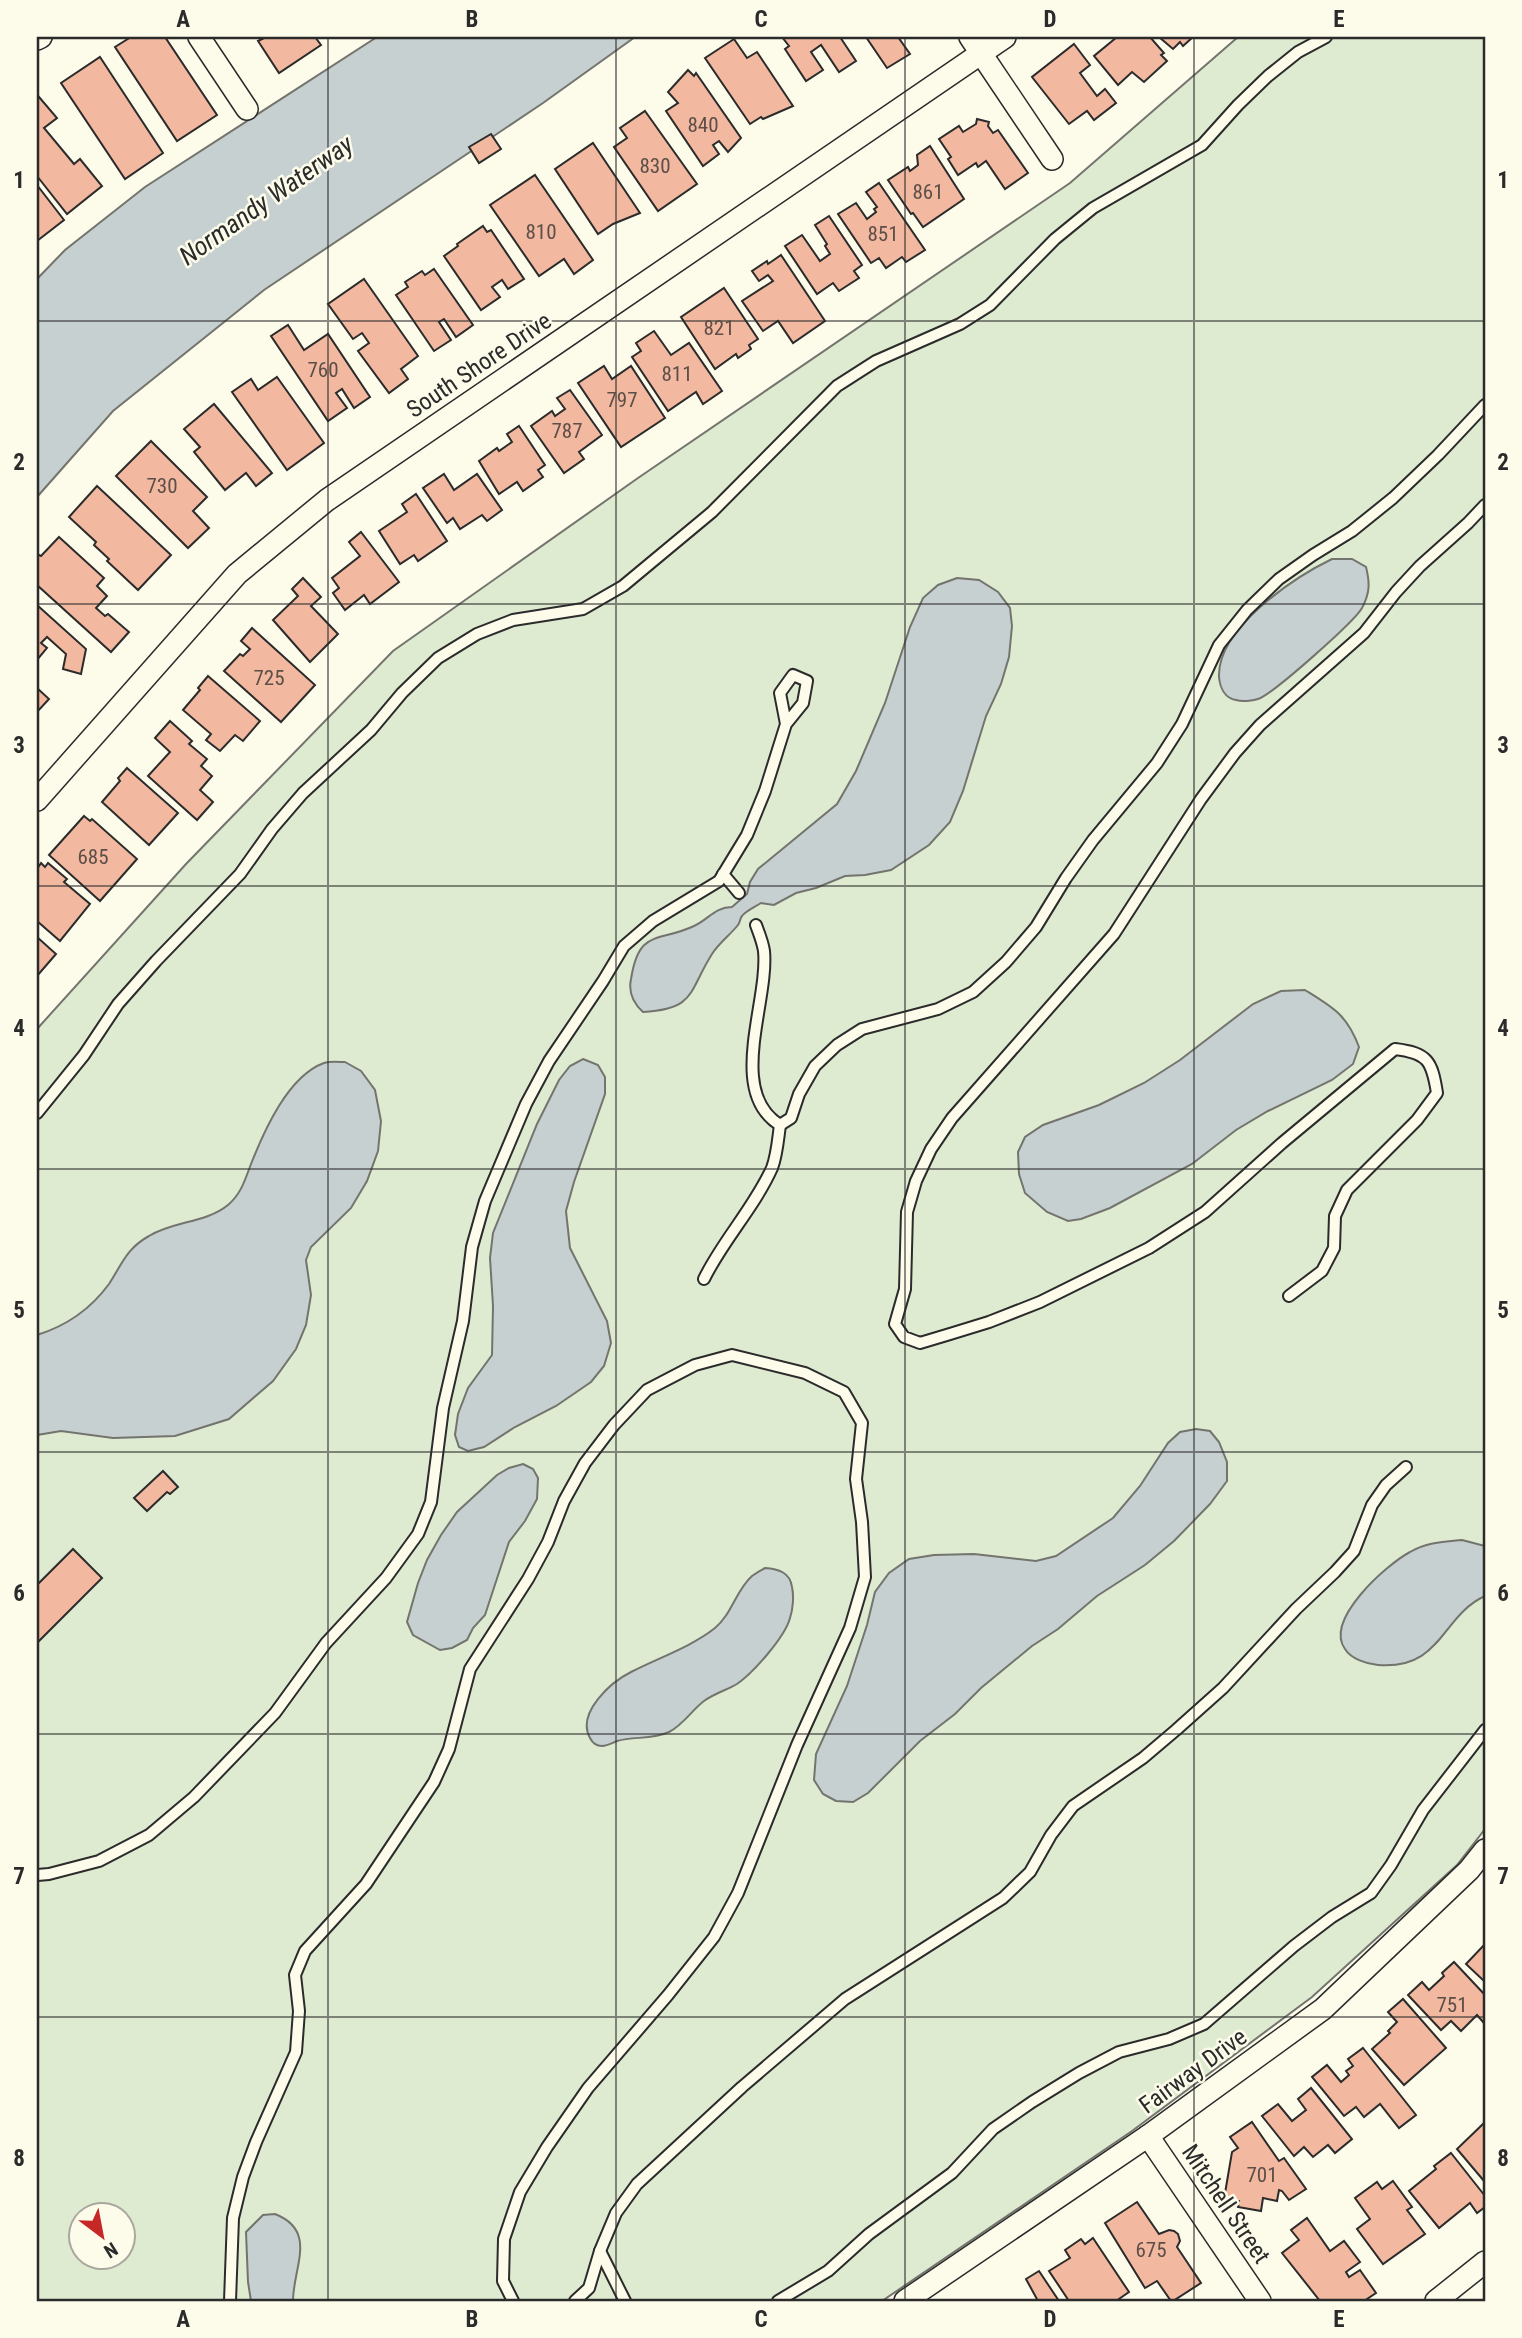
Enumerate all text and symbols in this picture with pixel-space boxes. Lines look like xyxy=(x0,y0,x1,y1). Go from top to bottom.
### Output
text: A xyxy=(176,6,190,33)
text: B xyxy=(466,6,478,33)
text: C xyxy=(754,6,768,33)
text: D xyxy=(1044,6,1057,33)
text: E xyxy=(1333,6,1345,33)
house number: 840 xyxy=(687,113,719,137)
water label: Normandy Waterway xyxy=(173,128,360,271)
house number: 830 xyxy=(639,154,671,178)
text: 1 xyxy=(13,167,25,194)
text: 1 xyxy=(1497,167,1509,194)
house number: 861 xyxy=(912,180,944,204)
house number: 810 xyxy=(525,220,557,244)
house number: 851 xyxy=(867,222,899,246)
street label: South Shore Drive xyxy=(401,306,557,424)
house number: 821 xyxy=(703,316,735,340)
house number: 760 xyxy=(307,358,339,382)
house number: 811 xyxy=(661,362,693,386)
house number: 797 xyxy=(606,388,638,412)
house number: 787 xyxy=(551,419,583,443)
text: 2 xyxy=(13,449,25,476)
text: 2 xyxy=(1497,449,1509,476)
house number: 730 xyxy=(146,474,178,498)
house number: 725 xyxy=(253,666,285,690)
text: 3 xyxy=(13,732,25,759)
text: 3 xyxy=(1497,732,1509,759)
house number: 685 xyxy=(77,845,109,869)
text: 4 xyxy=(13,1015,25,1042)
text: 4 xyxy=(1497,1015,1509,1042)
text: 5 xyxy=(13,1297,25,1324)
text: 5 xyxy=(1497,1297,1509,1324)
text: 6 xyxy=(13,1580,25,1607)
text: 6 xyxy=(1497,1580,1509,1607)
text: 7 xyxy=(13,1863,25,1890)
text: 7 xyxy=(1497,1863,1509,1890)
house number: 751 xyxy=(1436,1993,1468,2017)
street label: Fairway Drive xyxy=(1134,2023,1252,2119)
street label: Mitchell Street xyxy=(1176,2139,1276,2269)
text: 8 xyxy=(13,2145,25,2172)
text: 8 xyxy=(1497,2145,1509,2172)
house number: 701 xyxy=(1246,2163,1278,2187)
north arrow xyxy=(66,2202,136,2272)
text: N xyxy=(100,2237,122,2263)
house number: 675 xyxy=(1135,2238,1167,2262)
text: A xyxy=(176,2306,190,2333)
text: B xyxy=(466,2306,478,2333)
text: C xyxy=(754,2306,768,2333)
text: D xyxy=(1044,2306,1057,2333)
text: E xyxy=(1333,2306,1345,2333)

